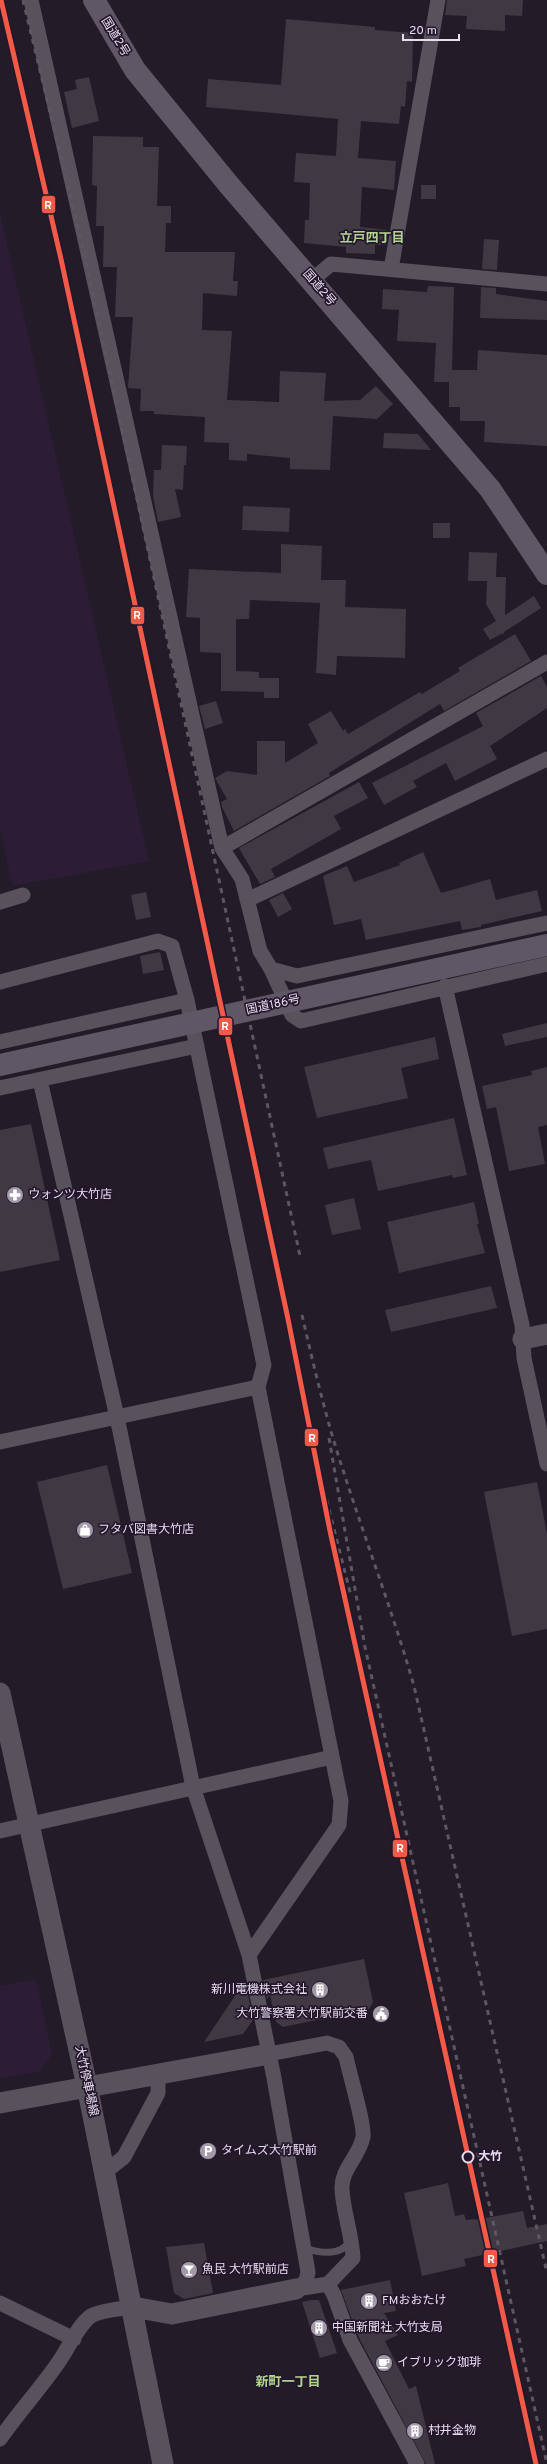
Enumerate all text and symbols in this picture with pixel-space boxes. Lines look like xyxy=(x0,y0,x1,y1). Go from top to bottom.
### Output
street label: 国道2号 xyxy=(97,14,133,60)
scale bar xyxy=(403,16,459,42)
text: 20 m xyxy=(409,23,437,39)
line badge: R xyxy=(41,195,56,214)
text: R xyxy=(44,199,52,213)
district label: 立戸四丁目 xyxy=(339,231,405,247)
street label: 国道2号 xyxy=(299,266,339,310)
line badge: R xyxy=(130,606,145,625)
text: R xyxy=(133,609,141,623)
street label: 国道186号 xyxy=(244,991,302,1019)
line badge: R xyxy=(218,1017,233,1036)
text: R xyxy=(221,1020,229,1034)
pharmacy icon: ウォンツ大竹店 xyxy=(5,1185,25,1205)
place label: ウォンツ大竹店 xyxy=(28,1187,112,1203)
line badge: R xyxy=(304,1428,319,1447)
text: R xyxy=(308,1432,316,1446)
shop icon: フタバ図書大竹店 xyxy=(75,1520,95,1540)
place label: フタバ図書大竹店 xyxy=(98,1522,194,1538)
line badge: R xyxy=(392,1839,408,1858)
text: R xyxy=(396,1842,404,1856)
building icon: 新川電機株式会社 xyxy=(310,1980,330,2000)
place label: 新川電機株式会社 xyxy=(211,1982,307,1998)
public building icon: 大竹警察署大竹駅前交番 xyxy=(371,2004,391,2024)
place label: 大竹警察署大竹駅前交番 xyxy=(236,2006,368,2022)
street label: 大竹停車場線 xyxy=(71,2044,101,2118)
parking icon: タイムズ大竹駅前 xyxy=(198,2141,218,2161)
place label: タイムズ大竹駅前 xyxy=(221,2143,317,2159)
place label: 大竹 xyxy=(478,2149,502,2165)
marker: 大竹 xyxy=(461,2150,475,2164)
line badge: R xyxy=(483,2249,498,2268)
text: R xyxy=(487,2253,495,2267)
bar icon: 魚民 大竹駅前店 xyxy=(179,2260,199,2280)
place label: 魚民 大竹駅前店 xyxy=(202,2262,289,2278)
building icon: FMおおたけ xyxy=(359,2291,379,2311)
place label: FMおおたけ xyxy=(382,2293,446,2309)
building icon: 中国新聞社 大竹支局 xyxy=(309,2318,329,2338)
place label: 中国新聞社 大竹支局 xyxy=(332,2320,443,2336)
cafe icon: イブリック珈琲 xyxy=(374,2353,394,2373)
place label: イブリック珈琲 xyxy=(397,2355,481,2371)
district label: 新町一丁目 xyxy=(255,2375,321,2391)
building icon: 村井金物 xyxy=(405,2421,425,2441)
place label: 村井金物 xyxy=(428,2423,476,2439)

